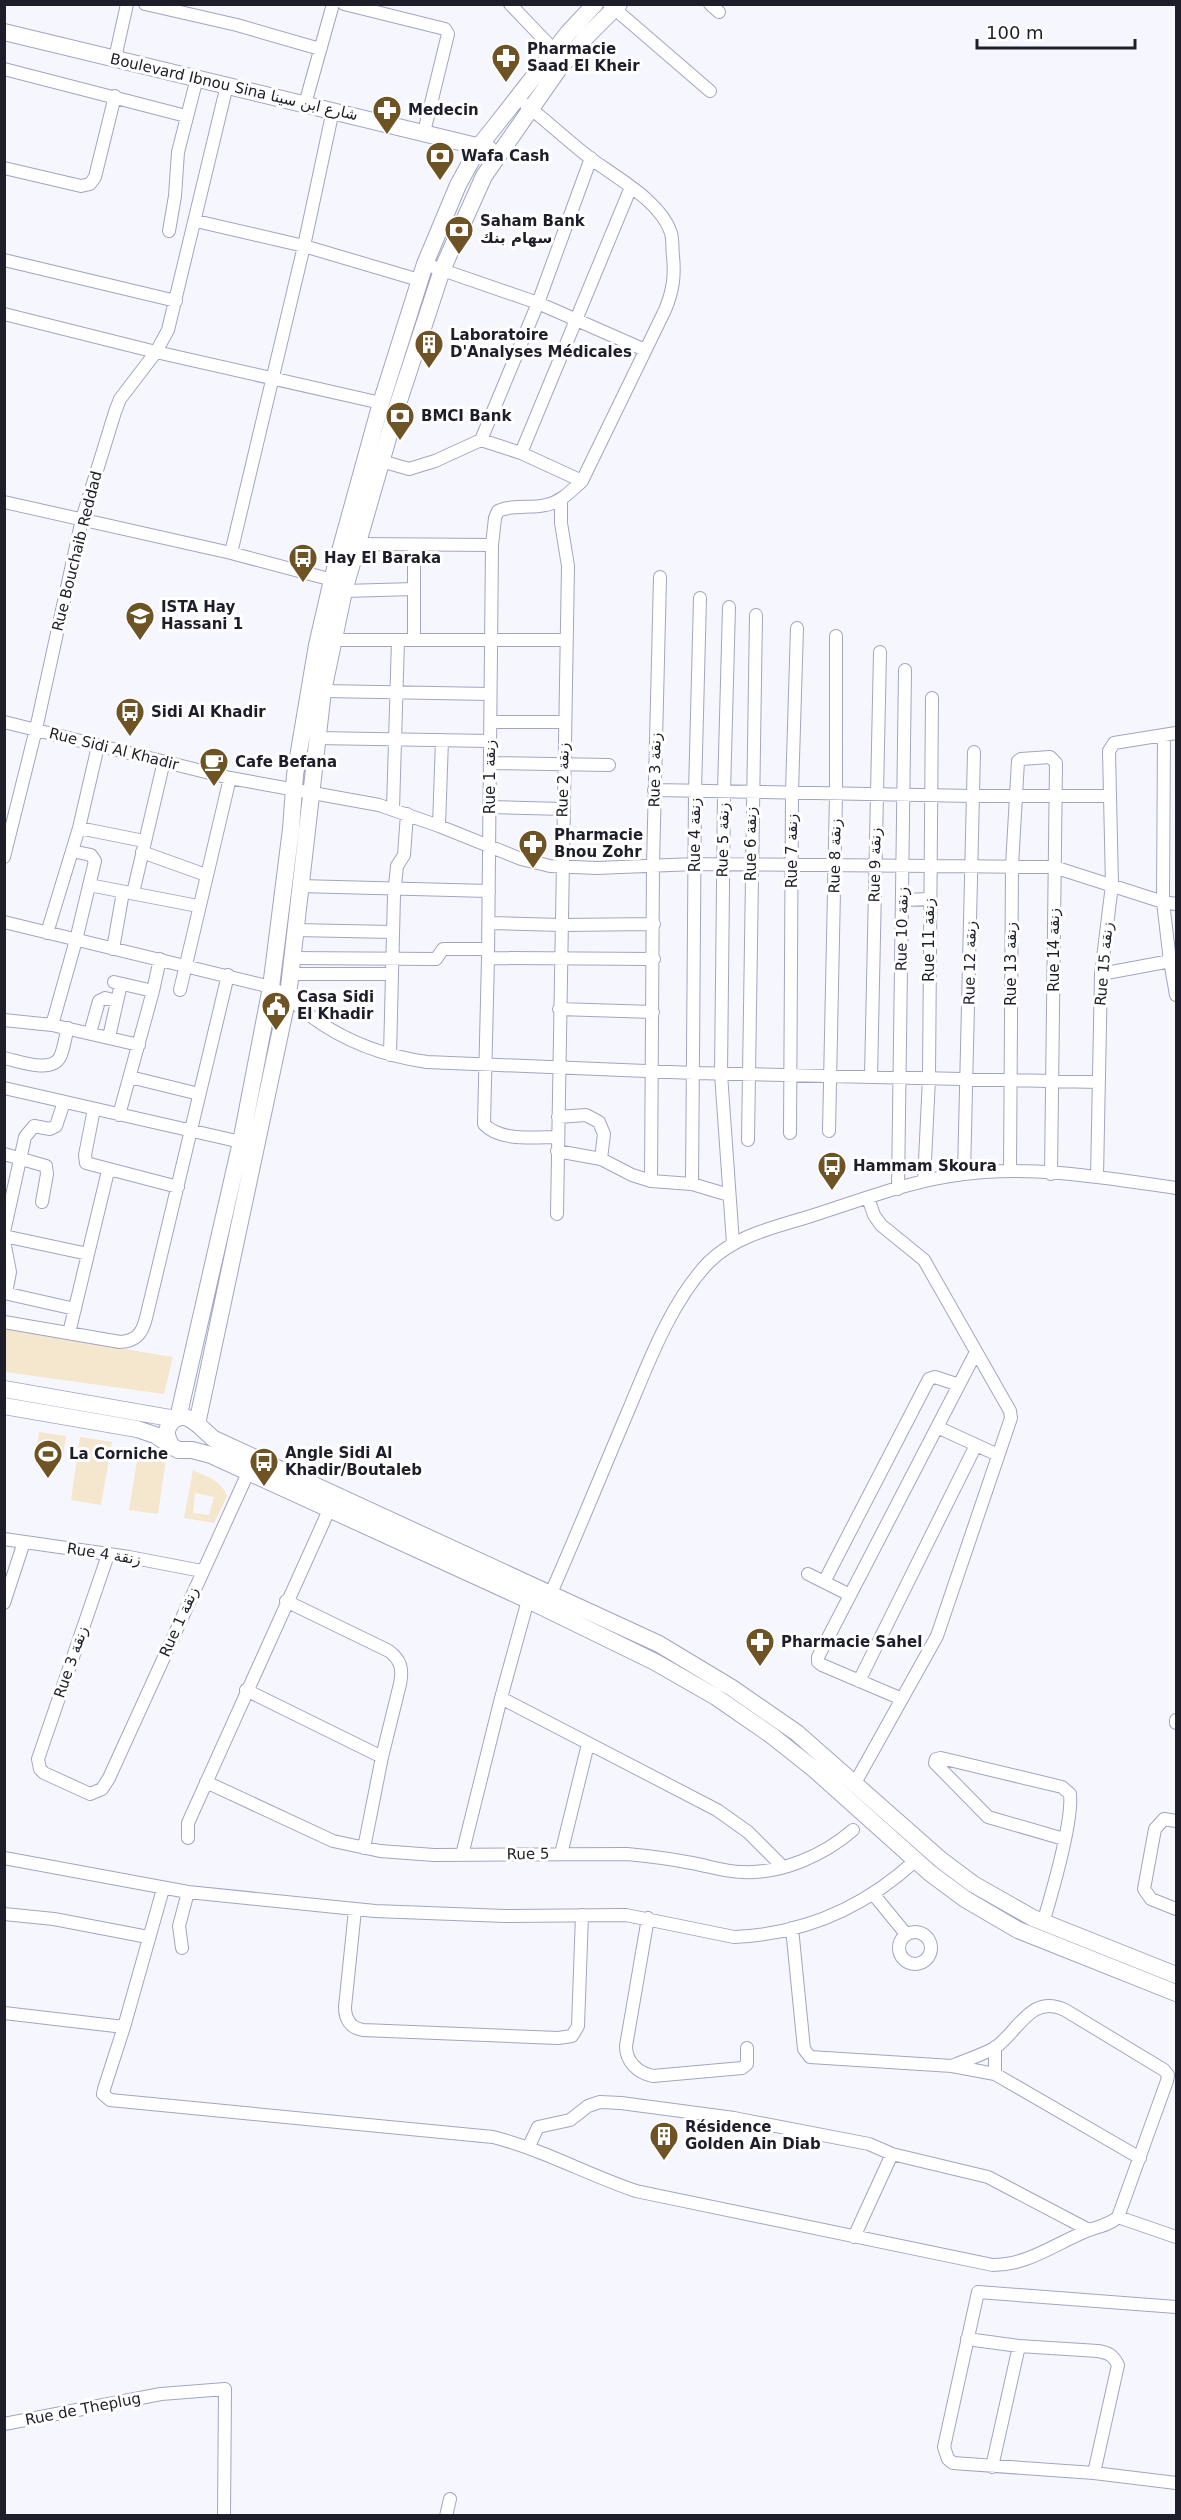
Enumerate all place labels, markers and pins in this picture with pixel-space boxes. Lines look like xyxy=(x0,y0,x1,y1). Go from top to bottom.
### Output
place label: Pharmacie Saad El Kheir xyxy=(527,40,640,75)
pharmacy icon: Pharmacie Saad El Kheir xyxy=(490,42,522,84)
pharmacy icon: Medecin xyxy=(371,94,403,136)
place label: Medecin xyxy=(408,101,479,119)
bank icon: Wafa Cash xyxy=(424,140,456,182)
place label: Wafa Cash xyxy=(461,147,550,165)
place label: Saham Bank سهام بنك xyxy=(480,212,586,247)
bank icon: Saham Bank سهام بنك xyxy=(443,214,475,256)
place label: Laboratoire D'Analyses Médicales xyxy=(450,326,632,361)
building icon: Laboratoire D'Analyses Médicales xyxy=(413,328,445,370)
bank icon: BMCI Bank xyxy=(384,400,416,442)
place label: BMCI Bank xyxy=(421,407,512,425)
bus stop icon: Hay El Baraka xyxy=(287,542,319,584)
place label: Hay El Baraka xyxy=(324,549,441,567)
place label: ISTA Hay Hassani 1 xyxy=(161,598,243,633)
school or university icon: ISTA Hay Hassani 1 xyxy=(124,600,156,642)
bus stop icon: Sidi Al Khadir xyxy=(114,696,146,738)
place label: Sidi Al Khadir xyxy=(151,703,266,721)
cafe icon: Cafe Befana xyxy=(198,746,230,788)
place label: Cafe Befana xyxy=(235,753,337,771)
place label: Pharmacie Bnou Zohr xyxy=(554,826,643,861)
pharmacy icon: Pharmacie Bnou Zohr xyxy=(517,828,549,870)
place label: Casa Sidi El Khadir xyxy=(297,988,374,1023)
public building icon: Casa Sidi El Khadir xyxy=(260,990,292,1032)
bus stop icon: Hammam Skoura xyxy=(816,1150,848,1192)
place label: Hammam Skoura xyxy=(853,1157,997,1175)
sports icon: La Corniche xyxy=(32,1438,64,1480)
place label: Angle Sidi Al Khadir/Boutaleb xyxy=(285,1444,422,1479)
place label: La Corniche xyxy=(69,1445,168,1463)
bus stop icon: Angle Sidi Al Khadir/Boutaleb xyxy=(248,1446,280,1488)
pharmacy icon: Pharmacie Sahel xyxy=(744,1626,776,1668)
place label: Pharmacie Sahel xyxy=(781,1633,922,1651)
place label: Résidence Golden Ain Diab xyxy=(685,2118,821,2153)
building icon: Résidence Golden Ain Diab xyxy=(648,2120,680,2162)

